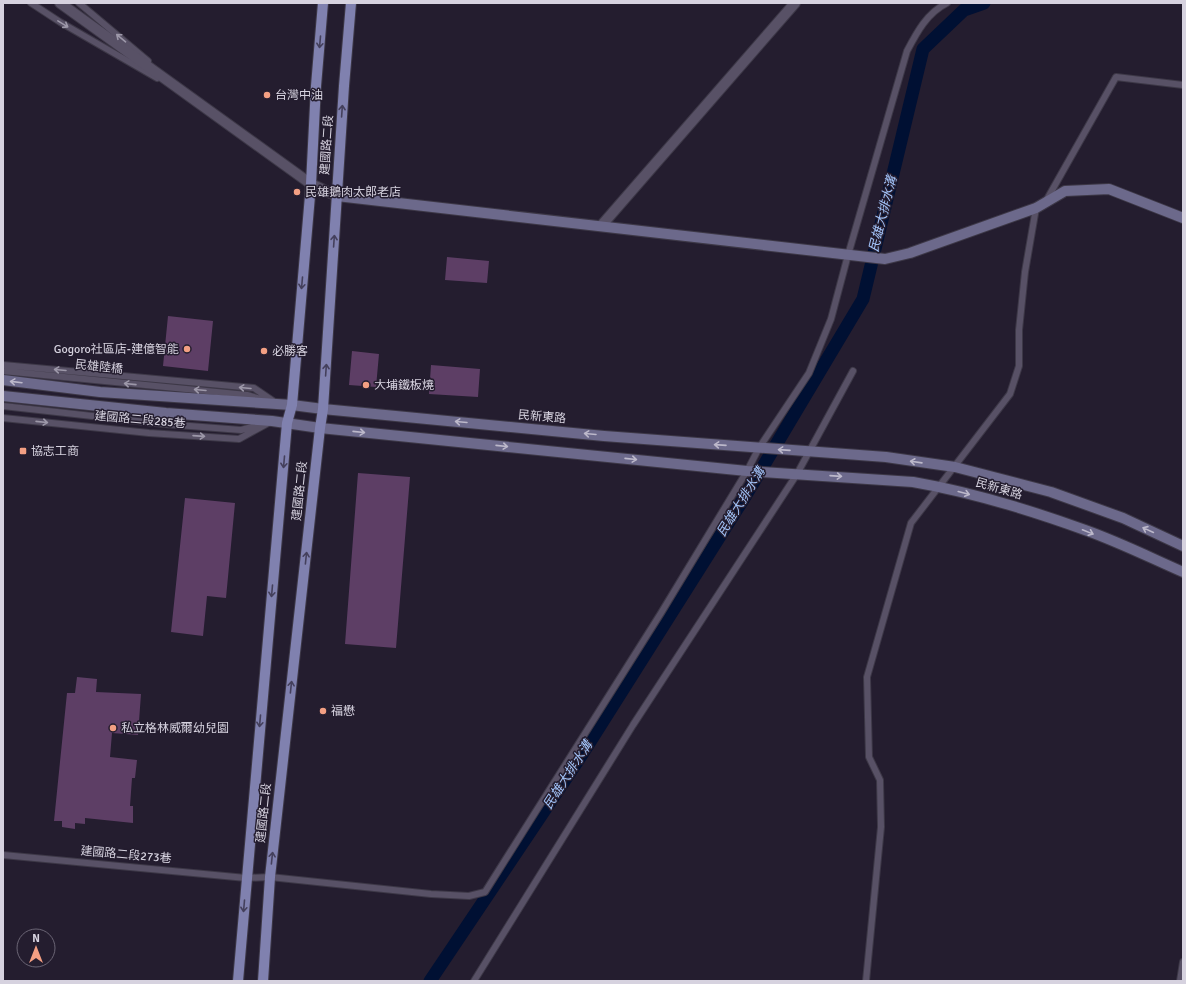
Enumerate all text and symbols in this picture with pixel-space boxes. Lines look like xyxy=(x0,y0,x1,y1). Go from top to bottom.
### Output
one-way arrow xyxy=(57,21,69,29)
one-way arrow xyxy=(115,33,126,42)
one-way arrow xyxy=(316,35,324,48)
place label: 台灣中油 xyxy=(275,88,323,103)
marker: 台灣中油 xyxy=(262,90,272,100)
one-way arrow xyxy=(339,105,346,118)
street label: 建國路二段 xyxy=(317,115,337,175)
water label: 民雄大排水溝 xyxy=(866,172,901,254)
place label: 民雄鵝肉太郎老店 xyxy=(305,185,401,200)
marker: 民雄鵝肉太郎老店 xyxy=(292,187,302,197)
one-way arrow xyxy=(331,235,338,248)
one-way arrow xyxy=(299,276,306,289)
place label: Gogoro社區店-建億智能 xyxy=(54,342,179,357)
marker: Gogoro社區店-建億智能 xyxy=(182,344,192,354)
place label: 必勝客 xyxy=(272,344,308,359)
marker: 必勝客 xyxy=(259,346,269,356)
street label: 民雄陸橋 xyxy=(74,357,124,377)
one-way arrow xyxy=(322,364,329,377)
one-way arrow xyxy=(54,367,67,374)
one-way arrow xyxy=(10,378,23,386)
place label: 大埔鐵板燒 xyxy=(374,378,434,393)
one-way arrow xyxy=(124,380,137,387)
marker: 大埔鐵板燒 xyxy=(361,380,371,390)
one-way arrow xyxy=(239,384,252,391)
one-way arrow xyxy=(194,387,207,394)
street label: 民新東路 xyxy=(517,407,567,427)
street label: 建國路二段285巷 xyxy=(94,409,186,431)
one-way arrow xyxy=(35,418,48,426)
one-way arrow xyxy=(455,419,468,426)
one-way arrow xyxy=(352,429,365,436)
one-way arrow xyxy=(584,431,597,438)
one-way arrow xyxy=(192,433,205,440)
one-way arrow xyxy=(714,441,727,448)
one-way arrow xyxy=(495,443,508,450)
place label: 協志工商 xyxy=(31,444,79,459)
marker: 協志工商 xyxy=(18,446,28,456)
one-way arrow xyxy=(778,446,791,453)
one-way arrow xyxy=(280,455,287,468)
one-way arrow xyxy=(624,456,637,463)
one-way arrow xyxy=(910,458,923,466)
street label: 建國路二段 xyxy=(289,460,311,522)
water label: 民雄大排水溝 xyxy=(714,463,770,539)
one-way arrow xyxy=(829,473,842,480)
street label: 民新東路 xyxy=(974,475,1024,503)
one-way arrow xyxy=(957,490,970,497)
one-way arrow xyxy=(1142,526,1154,533)
one-way arrow xyxy=(1082,528,1094,536)
one-way arrow xyxy=(302,552,309,565)
one-way arrow xyxy=(268,584,276,597)
one-way arrow xyxy=(288,681,295,694)
place label: 福懋 xyxy=(331,704,355,719)
marker: 福懋 xyxy=(318,706,328,716)
one-way arrow xyxy=(257,714,264,727)
place label: 私立格林威爾幼兒園 xyxy=(121,721,229,736)
marker: 私立格林威爾幼兒園 xyxy=(108,723,118,733)
water label: 民雄大排水溝 xyxy=(540,736,597,812)
street label: 建國路二段 xyxy=(253,782,275,844)
street label: 建國路二段273巷 xyxy=(80,844,172,866)
one-way arrow xyxy=(269,852,276,865)
one-way arrow xyxy=(241,899,248,912)
north arrow xyxy=(16,928,56,968)
text: N xyxy=(32,932,40,945)

